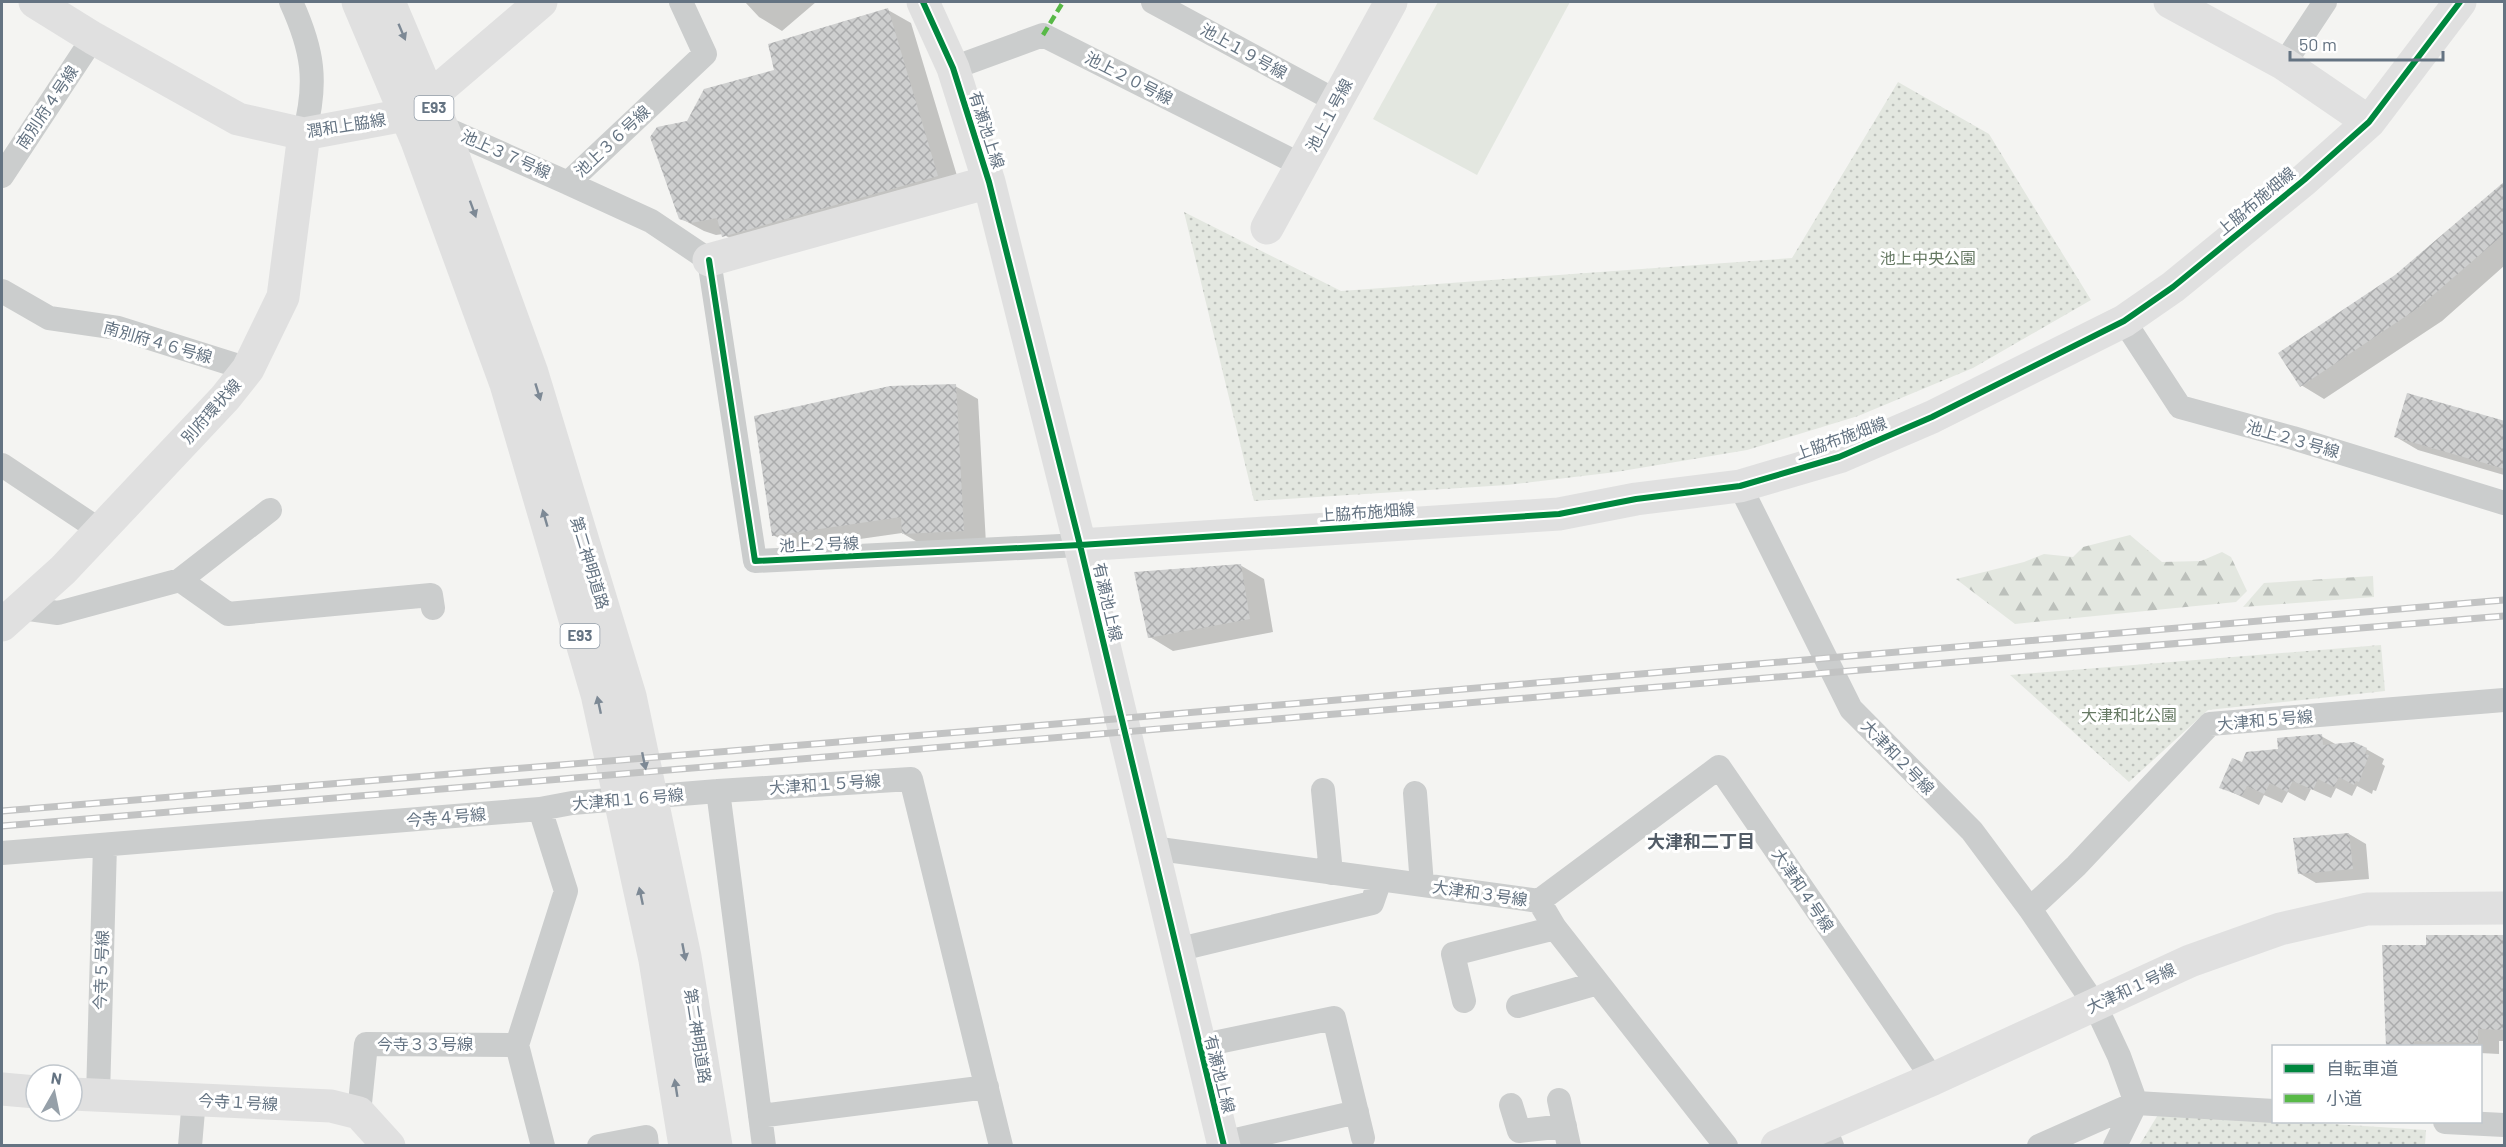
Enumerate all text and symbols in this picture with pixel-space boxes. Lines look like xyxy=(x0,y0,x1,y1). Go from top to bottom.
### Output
street label: 池上１９号線 xyxy=(1198,19,1291,82)
one-way arrow xyxy=(397,24,407,42)
scale bar xyxy=(2290,24,2443,62)
text: 50 m xyxy=(2299,33,2337,55)
street label: 池上２０号線 xyxy=(1082,47,1176,108)
street label: 南別府４号線 xyxy=(12,62,81,152)
street label: 池上１号線 xyxy=(1301,75,1356,155)
street label: 有瀬池上線 xyxy=(966,89,1009,171)
road number: E93 xyxy=(414,96,454,120)
street label: 池上３６号線 xyxy=(570,101,653,180)
street label: 潤和上脇線 xyxy=(305,109,387,140)
street label: 池上３７号線 xyxy=(458,125,554,182)
street label: 上脇布施畑線 xyxy=(2213,162,2299,239)
one-way arrow xyxy=(468,200,478,218)
park label: 池上中央公園 xyxy=(1880,248,1976,267)
street label: 南別府４６号線 xyxy=(102,317,215,366)
street label: 別府環状線 xyxy=(177,375,244,447)
one-way arrow xyxy=(534,383,543,401)
street label: 上脇布施畑線 xyxy=(1792,412,1889,463)
street label: 池上２３号線 xyxy=(2244,416,2342,461)
street label: 上脇布施畑線 xyxy=(1318,499,1416,524)
one-way arrow xyxy=(540,509,549,527)
street label: 第二神明道路 xyxy=(567,514,614,612)
street label: 池上２号線 xyxy=(779,533,859,554)
street label: 有瀬池上線 xyxy=(1090,561,1127,643)
road number: E93 xyxy=(560,624,600,648)
one-way arrow xyxy=(594,696,604,715)
park label: 大津和北公園 xyxy=(2081,705,2177,724)
street label: 大津和５号線 xyxy=(2216,706,2314,733)
street label: 大津和２号線 xyxy=(1858,716,1939,798)
one-way arrow xyxy=(640,752,649,771)
street label: 大津和１５号線 xyxy=(768,770,881,797)
street label: 大津和１６号線 xyxy=(571,784,685,813)
street label: 今寺４号線 xyxy=(405,804,487,829)
district label: 大津和二丁目 xyxy=(1647,830,1755,852)
street label: 大津和４号線 xyxy=(1769,845,1838,935)
street label: 大津和３号線 xyxy=(1431,876,1529,909)
one-way arrow xyxy=(636,886,645,905)
street label: 今寺５号線 xyxy=(90,930,111,1010)
one-way arrow xyxy=(680,943,689,962)
street label: 大津和１号線 xyxy=(2083,959,2178,1016)
street label: 第二神明道路 xyxy=(682,987,715,1085)
street label: 有瀬池上線 xyxy=(1202,1033,1239,1115)
street label: 今寺３３号線 xyxy=(377,1034,473,1053)
legend xyxy=(2272,1045,2482,1123)
text: 自転車道 xyxy=(2326,1057,2398,1079)
north arrow xyxy=(24,1063,84,1123)
text: N xyxy=(50,1067,63,1088)
one-way arrow xyxy=(671,1078,680,1097)
text: 小道 xyxy=(2326,1087,2362,1109)
street label: 今寺１号線 xyxy=(198,1090,278,1113)

